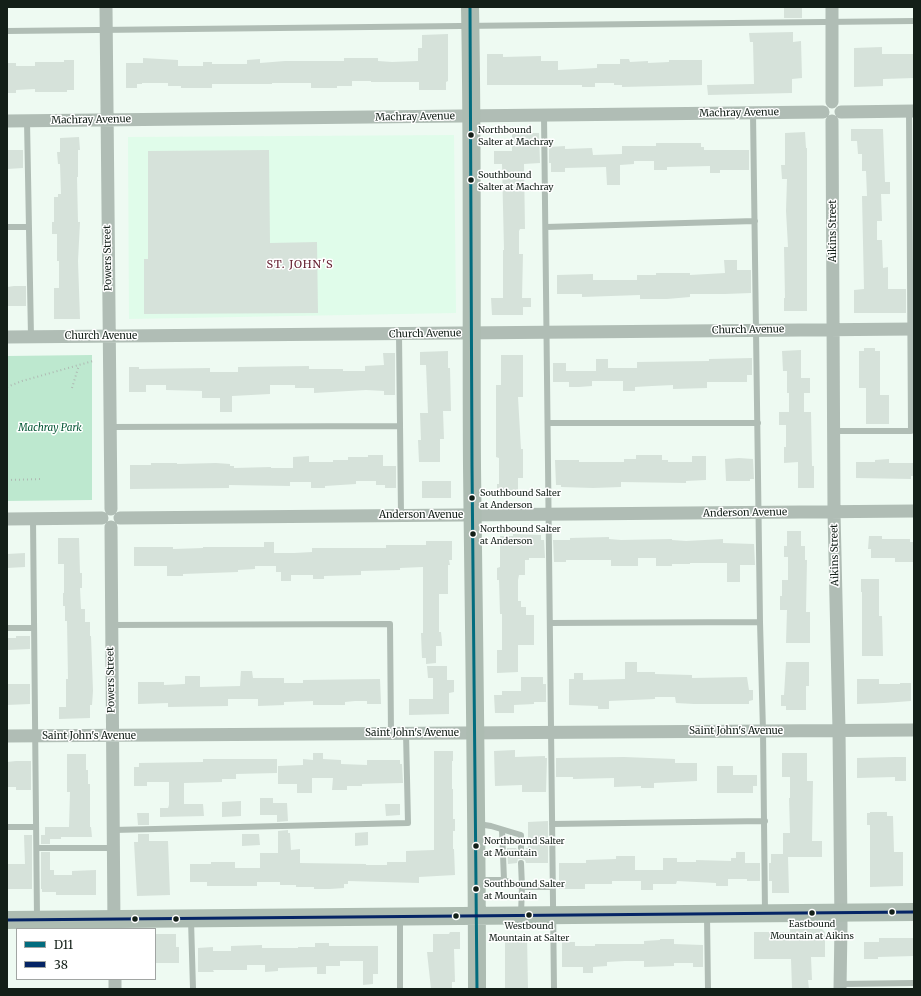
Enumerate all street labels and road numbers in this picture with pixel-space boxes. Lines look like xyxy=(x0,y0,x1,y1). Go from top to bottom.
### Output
street label: Machray Avenue xyxy=(699,106,779,120)
street label: Machray Avenue xyxy=(375,110,455,124)
street label: Machray Avenue xyxy=(51,113,131,127)
street label: Aikins Street xyxy=(827,200,839,262)
street label: Powers Street xyxy=(101,225,115,291)
street label: Church Avenue xyxy=(712,323,784,337)
street label: Church Avenue xyxy=(389,327,461,341)
street label: Church Avenue xyxy=(65,330,137,342)
street label: Anderson Avenue xyxy=(703,506,787,520)
street label: Anderson Avenue xyxy=(379,509,463,521)
street label: Aikins Street xyxy=(828,524,842,586)
street label: Powers Street xyxy=(104,647,118,713)
street label: Saint John's Avenue xyxy=(689,725,783,737)
street label: Saint John's Avenue xyxy=(365,727,459,739)
street label: Saint John's Avenue xyxy=(42,730,136,742)

